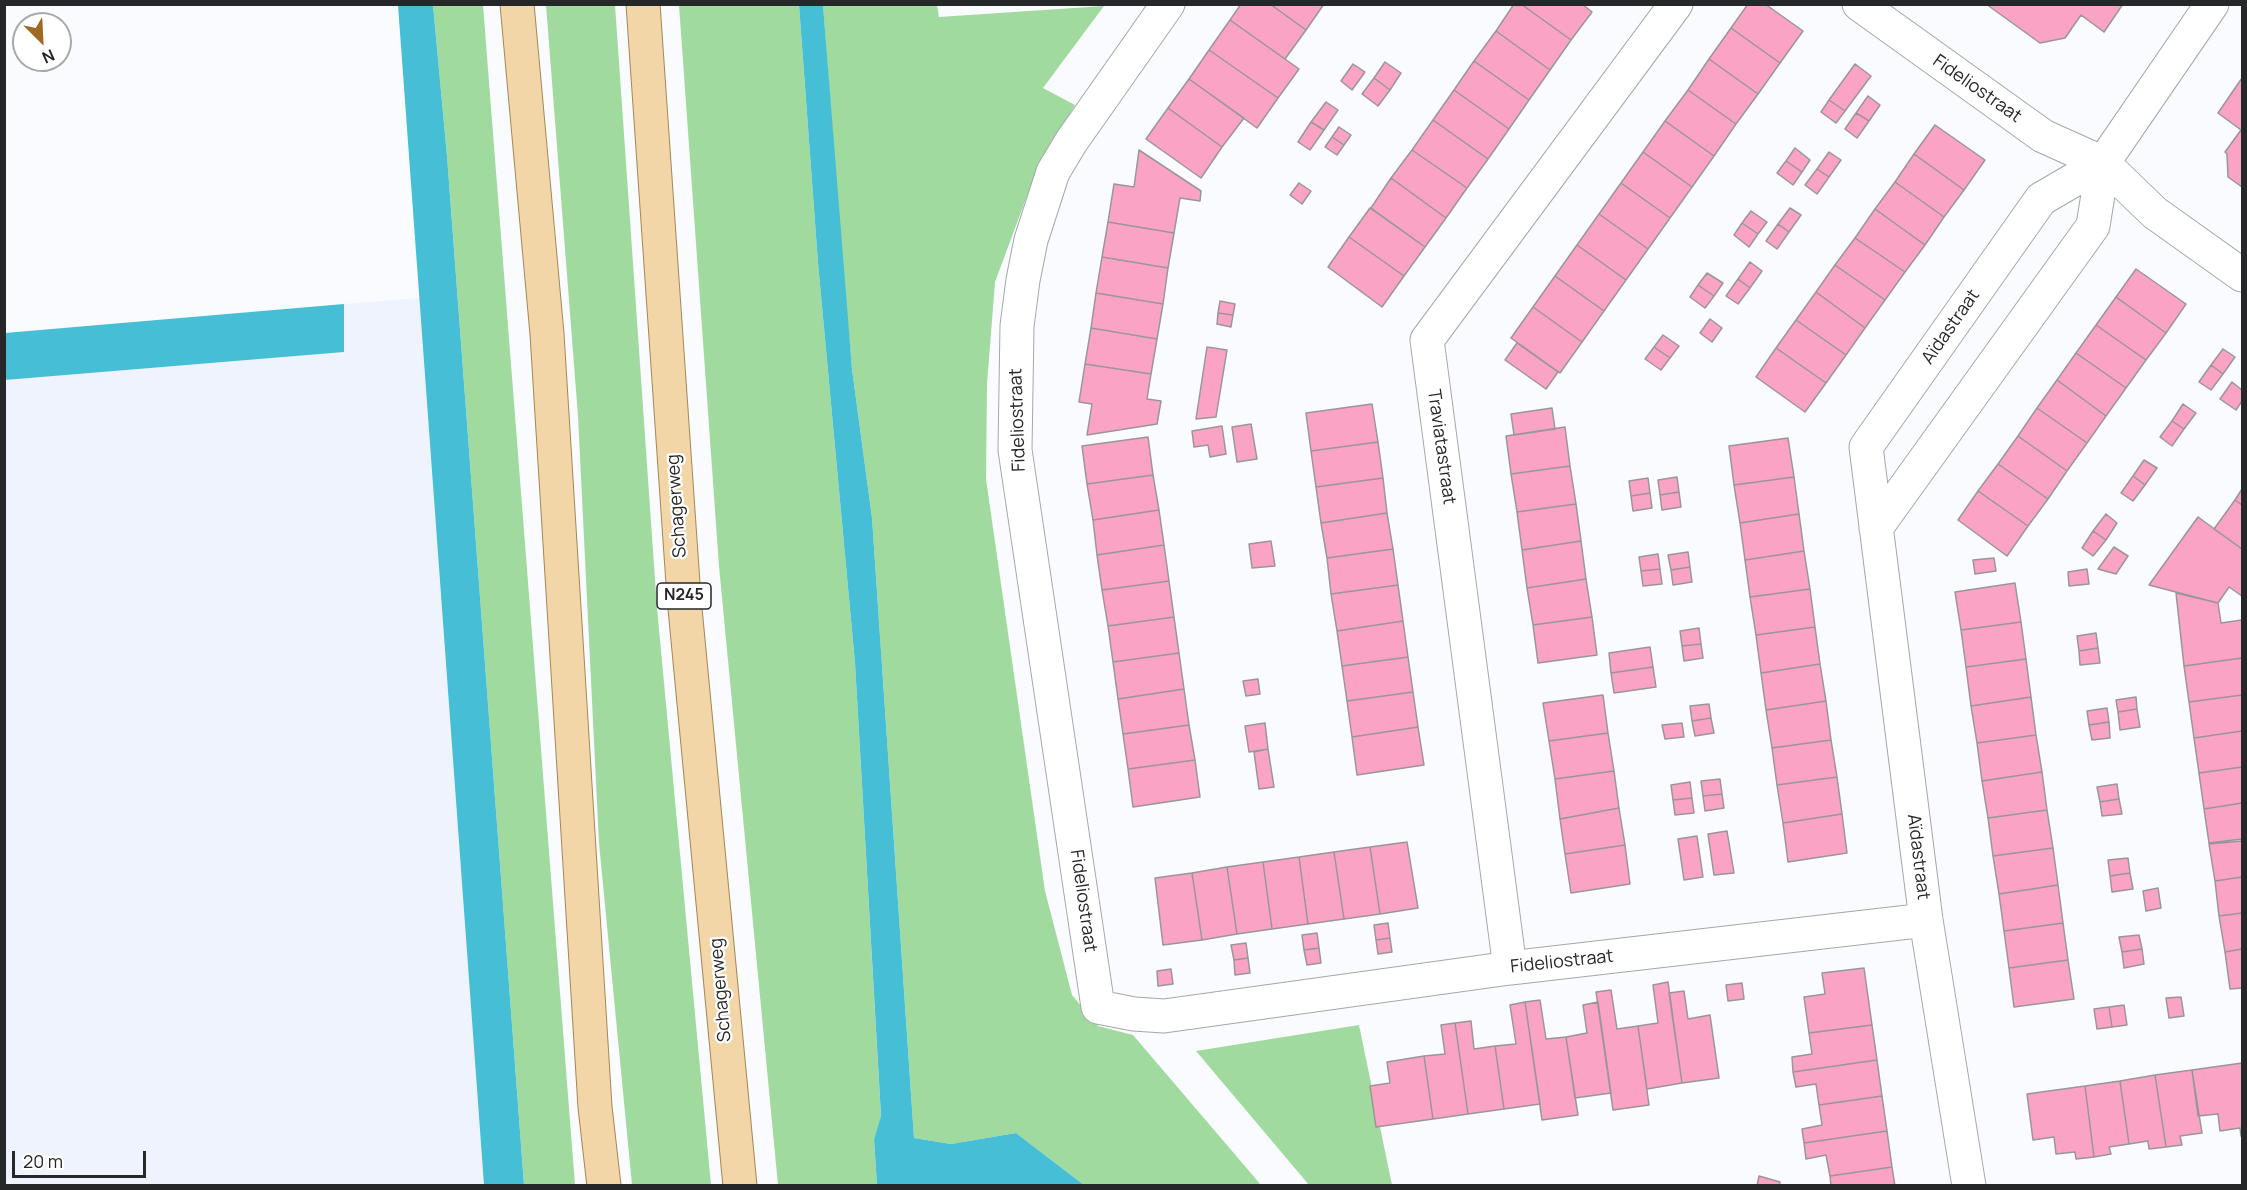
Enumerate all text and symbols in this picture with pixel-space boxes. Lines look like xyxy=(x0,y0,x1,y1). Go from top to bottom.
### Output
north arrow xyxy=(12,12,72,72)
text: N xyxy=(39,44,58,69)
street label: Fideliostraat xyxy=(1928,50,2026,128)
street label: Aïdastraat xyxy=(1917,285,1985,369)
street label: Fideliostraat xyxy=(1005,368,1031,472)
street label: Traviatastraat xyxy=(1422,388,1460,506)
street label: Schagerweg xyxy=(663,453,691,559)
road number: N245 xyxy=(657,583,711,609)
street label: Aïdastraat xyxy=(1902,813,1934,901)
street label: Fideliostraat xyxy=(1065,848,1101,954)
street label: Schagerweg xyxy=(706,937,736,1043)
street label: Fideliostraat xyxy=(1509,946,1615,978)
scale bar xyxy=(15,1139,148,1177)
text: 20 m xyxy=(23,1149,63,1173)

